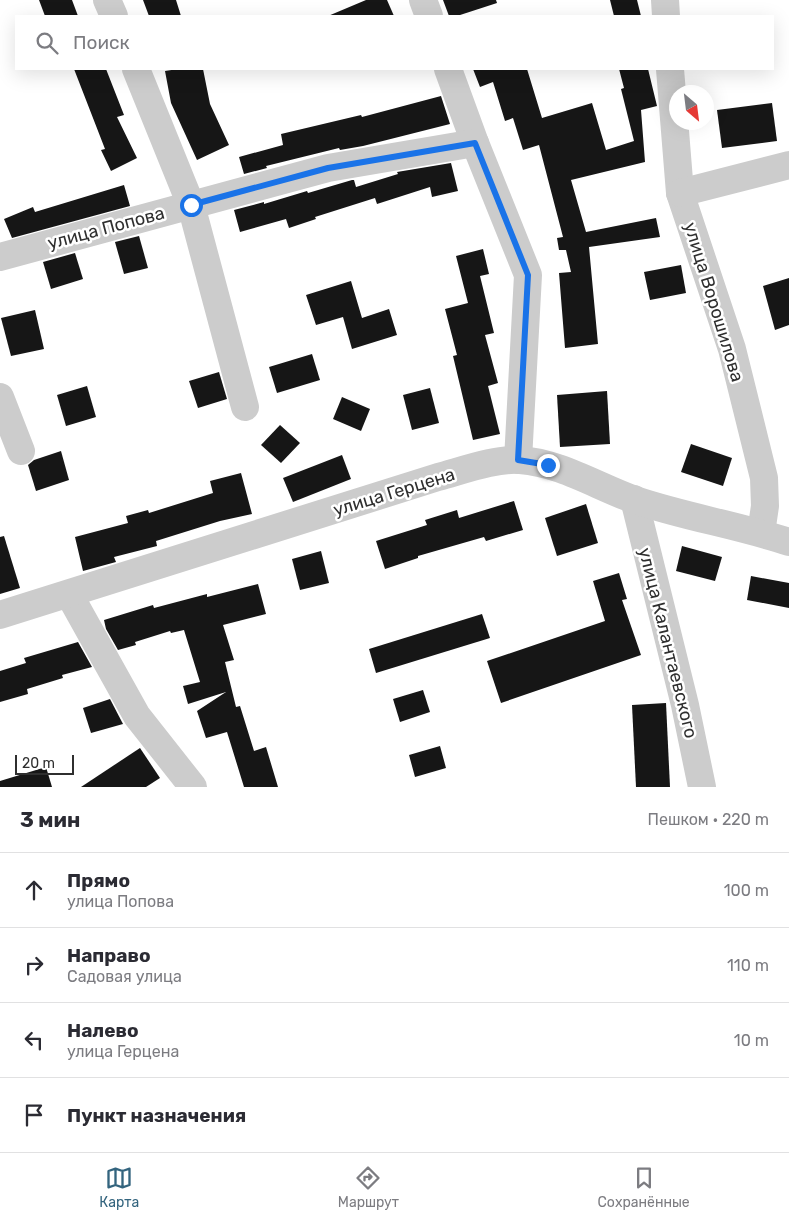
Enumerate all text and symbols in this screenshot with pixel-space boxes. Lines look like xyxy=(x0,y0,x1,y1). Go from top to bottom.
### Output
search box xyxy=(15,15,774,70)
icon: search xyxy=(33,29,61,57)
text: Поиск xyxy=(73,31,130,54)
north arrow xyxy=(669,85,714,130)
route start xyxy=(180,194,203,217)
street label: улица Попова xyxy=(45,202,167,254)
street label: улица Ворошилова xyxy=(679,220,749,384)
route end xyxy=(537,454,560,477)
street label: улица Герцена xyxy=(330,463,458,521)
street label: улица Калантаевского xyxy=(634,545,702,741)
scale bar xyxy=(15,752,74,775)
text: 20 m xyxy=(22,755,55,772)
text: 3 мин xyxy=(20,807,80,832)
text: Пешком · 220 m xyxy=(648,810,769,829)
text: Прямо xyxy=(67,869,130,892)
icon: ahead xyxy=(20,876,48,904)
text: 100 m xyxy=(724,881,769,900)
text: улица Попова xyxy=(67,892,174,911)
text: Направо xyxy=(67,944,151,967)
icon: right xyxy=(20,951,48,979)
text: 110 m xyxy=(727,956,769,975)
text: Садовая улица xyxy=(67,967,182,986)
text: Налево xyxy=(67,1019,139,1042)
icon: left xyxy=(20,1026,48,1054)
text: 10 m xyxy=(734,1031,769,1050)
text: улица Герцена xyxy=(67,1042,179,1061)
icon: arrive xyxy=(20,1101,48,1129)
text: Пункт назначения xyxy=(67,1104,246,1127)
tab: Карта xyxy=(99,1164,139,1211)
tab: Маршрут xyxy=(338,1164,399,1211)
tab: Сохранённые xyxy=(598,1164,690,1211)

